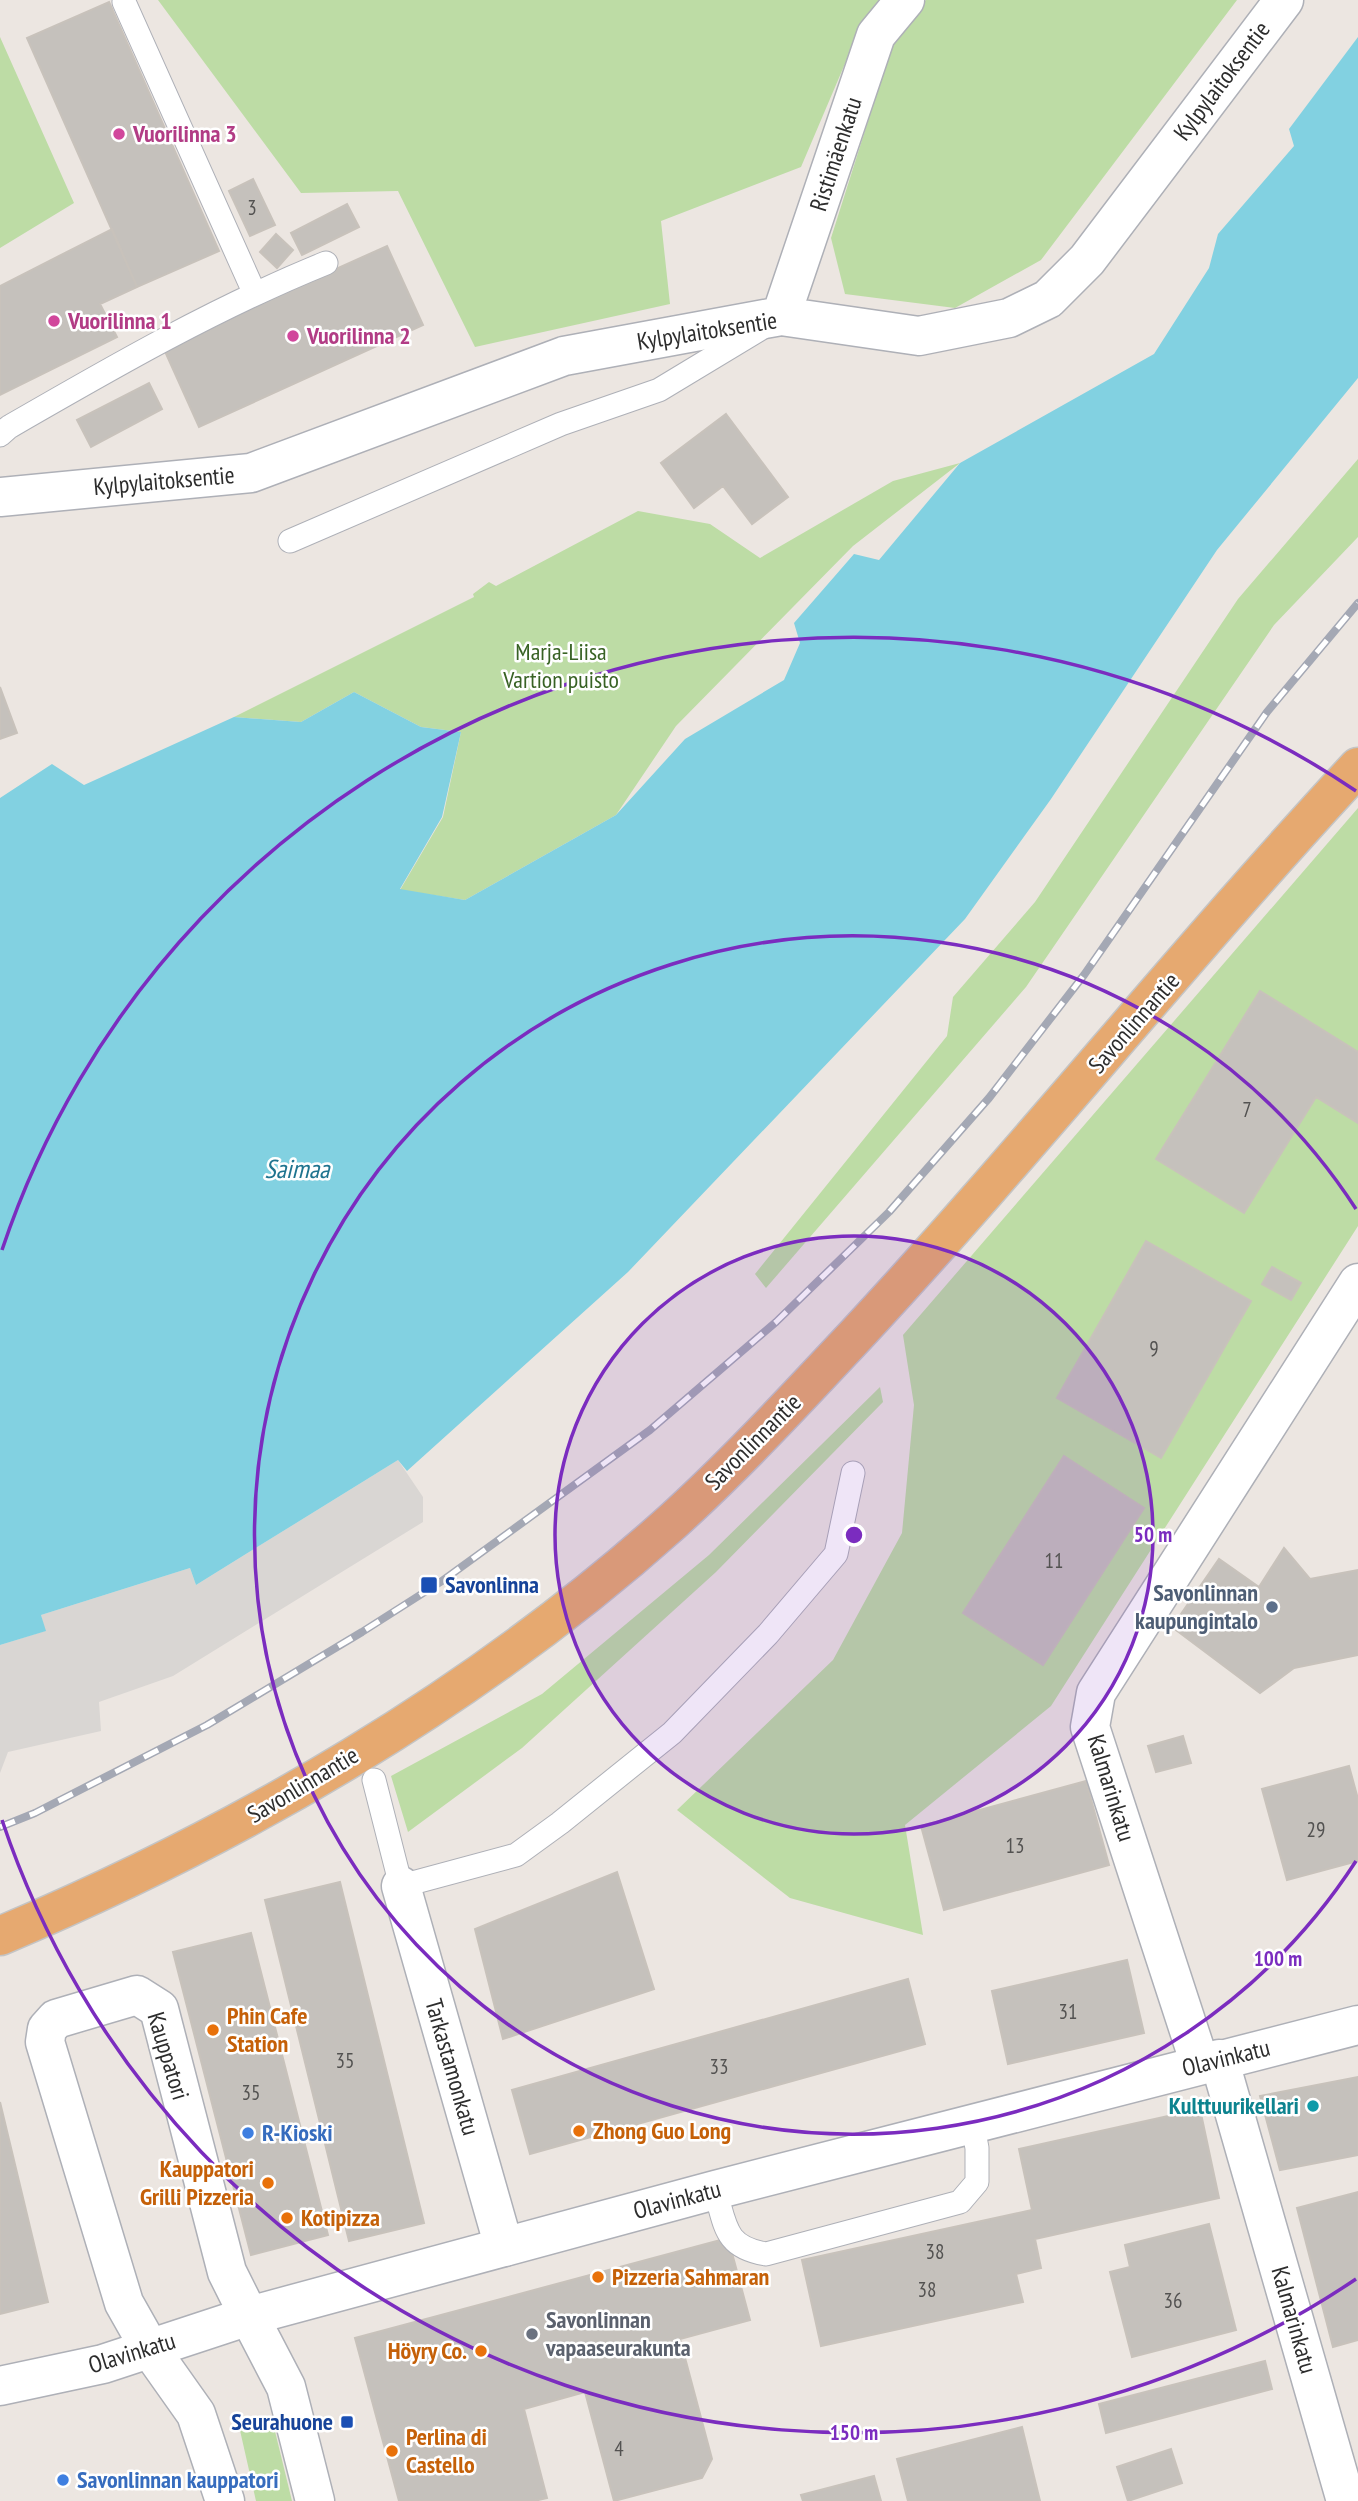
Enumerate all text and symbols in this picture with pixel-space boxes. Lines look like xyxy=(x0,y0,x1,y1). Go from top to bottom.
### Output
street label: Kylpylaitoksentie xyxy=(1167,15,1277,146)
street label: Ristimäenkatu xyxy=(803,93,869,215)
place label: Vuorilinna 3 xyxy=(132,118,237,149)
marker: Vuorilinna 3 xyxy=(111,126,127,142)
house number: 3 xyxy=(247,194,257,221)
street label: Kylpylaitoksentie xyxy=(635,304,779,357)
place label: Vuorilinna 1 xyxy=(67,305,172,336)
marker: Vuorilinna 1 xyxy=(46,313,62,329)
place label: Vuorilinna 2 xyxy=(306,320,411,351)
marker: Vuorilinna 2 xyxy=(285,328,301,344)
street label: Kylpylaitoksentie xyxy=(92,459,236,502)
park label: Marja-Liisa Vartion puisto xyxy=(502,636,619,695)
street label: Savonlinnantie xyxy=(1081,966,1186,1080)
house number: 7 xyxy=(1242,1096,1252,1123)
water label: Saimaa xyxy=(265,1152,331,1185)
house number: 9 xyxy=(1149,1335,1159,1362)
street label: Savonlinnantie xyxy=(698,1387,807,1496)
text: 50 m xyxy=(1134,1521,1172,1548)
centre of rings xyxy=(842,1523,866,1547)
house number: 11 xyxy=(1045,1547,1063,1574)
place label: Savonlinna xyxy=(445,1569,539,1600)
marker: Savonlinna xyxy=(419,1575,439,1595)
place label: Savonlinnan kaupungintalo xyxy=(1135,1577,1258,1636)
marker: Savonlinnan kaupungintalo xyxy=(1264,1599,1280,1615)
street label: Kalmarinkatu xyxy=(1081,1731,1142,1845)
street label: Savonlinnantie xyxy=(242,1739,364,1830)
house number: 29 xyxy=(1307,1816,1325,1843)
house number: 13 xyxy=(1006,1832,1024,1859)
text: 100 m xyxy=(1254,1945,1302,1972)
street label: Tarkastamonkatu xyxy=(418,1995,487,2139)
house number: 31 xyxy=(1059,1998,1077,2025)
place label: Phin Cafe Station xyxy=(227,2000,307,2059)
street label: Kauppatori xyxy=(140,2008,197,2104)
marker: Phin Cafe Station xyxy=(205,2022,221,2038)
street label: Olavinkatu xyxy=(1179,2032,1273,2083)
house number: 35 xyxy=(336,2047,354,2074)
house number: 33 xyxy=(710,2053,728,2080)
house number: 35 xyxy=(242,2079,260,2106)
place label: Kulttuurikellari xyxy=(1169,2090,1299,2121)
marker: Kulttuurikellari xyxy=(1305,2098,1321,2114)
place label: Zhong Guo Long xyxy=(593,2115,731,2146)
place label: R-Kioski xyxy=(262,2117,333,2148)
marker: Zhong Guo Long xyxy=(571,2123,587,2139)
marker: R-Kioski xyxy=(240,2125,256,2141)
place label: Kauppatori Grilli Pizzeria xyxy=(140,2153,254,2212)
street label: Olavinkatu xyxy=(630,2173,724,2226)
marker: Kauppatori Grilli Pizzeria xyxy=(260,2175,276,2191)
place label: Kotipizza xyxy=(301,2202,380,2233)
marker: Kotipizza xyxy=(279,2210,295,2226)
house number: 38 xyxy=(926,2238,944,2265)
place label: Pizzeria Sahmaran xyxy=(612,2261,769,2292)
street label: Kalmarinkatu xyxy=(1264,2263,1325,2377)
marker: Pizzeria Sahmaran xyxy=(590,2269,606,2285)
house number: 38 xyxy=(918,2276,936,2303)
house number: 36 xyxy=(1164,2287,1182,2314)
place label: Savonlinnan vapaaseurakunta xyxy=(545,2304,691,2363)
street label: Olavinkatu xyxy=(85,2325,179,2380)
marker: Savonlinnan vapaaseurakunta xyxy=(524,2326,540,2342)
place label: Höyry Co. xyxy=(388,2335,467,2366)
marker: Höyry Co. xyxy=(473,2343,489,2359)
place label: Seurahuone xyxy=(231,2406,333,2437)
marker: Seurahuone xyxy=(339,2414,355,2430)
text: 150 m xyxy=(830,2419,878,2446)
place label: Perlina di Castello xyxy=(406,2421,487,2480)
house number: 4 xyxy=(614,2435,624,2462)
marker: Perlina di Castello xyxy=(384,2443,400,2459)
place label: Savonlinnan kauppatori xyxy=(77,2464,279,2495)
marker: Savonlinnan kauppatori xyxy=(55,2472,71,2488)

